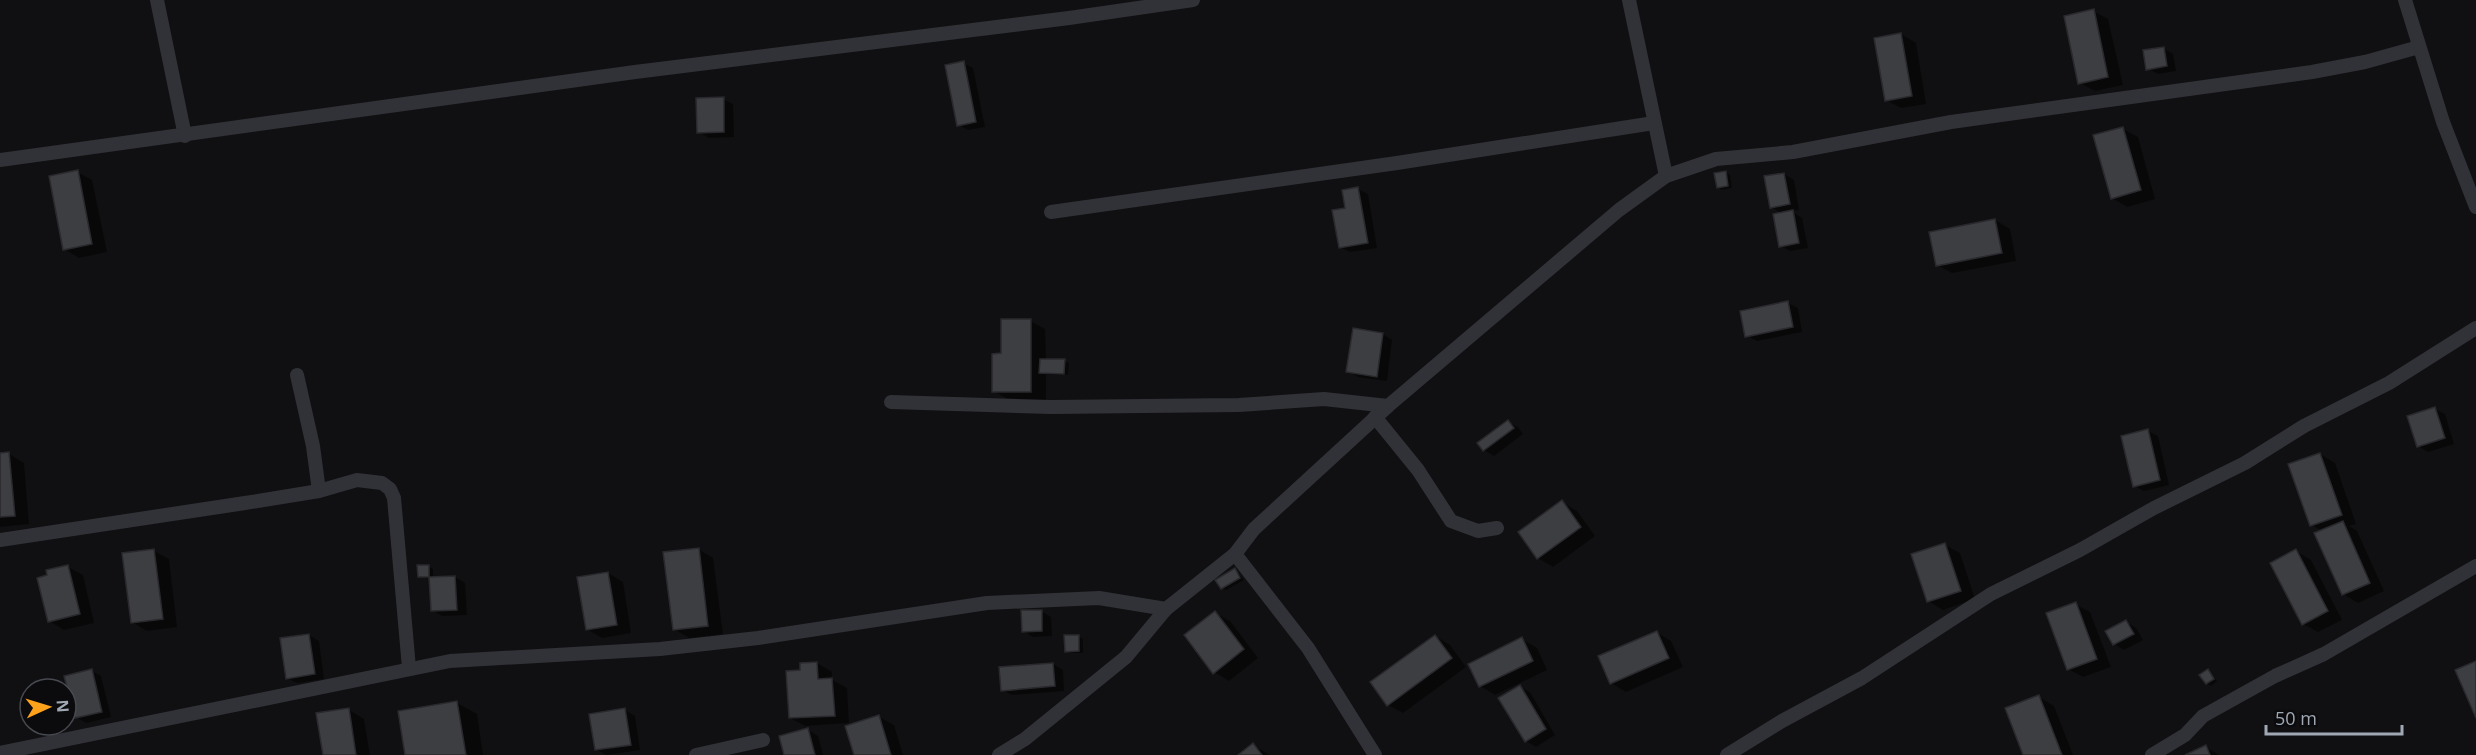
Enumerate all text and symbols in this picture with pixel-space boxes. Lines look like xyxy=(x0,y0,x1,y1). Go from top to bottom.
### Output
north arrow xyxy=(18,677,78,737)
scale bar xyxy=(2266,698,2402,736)
text: N xyxy=(52,699,74,713)
text: 50 m xyxy=(2275,706,2317,730)

